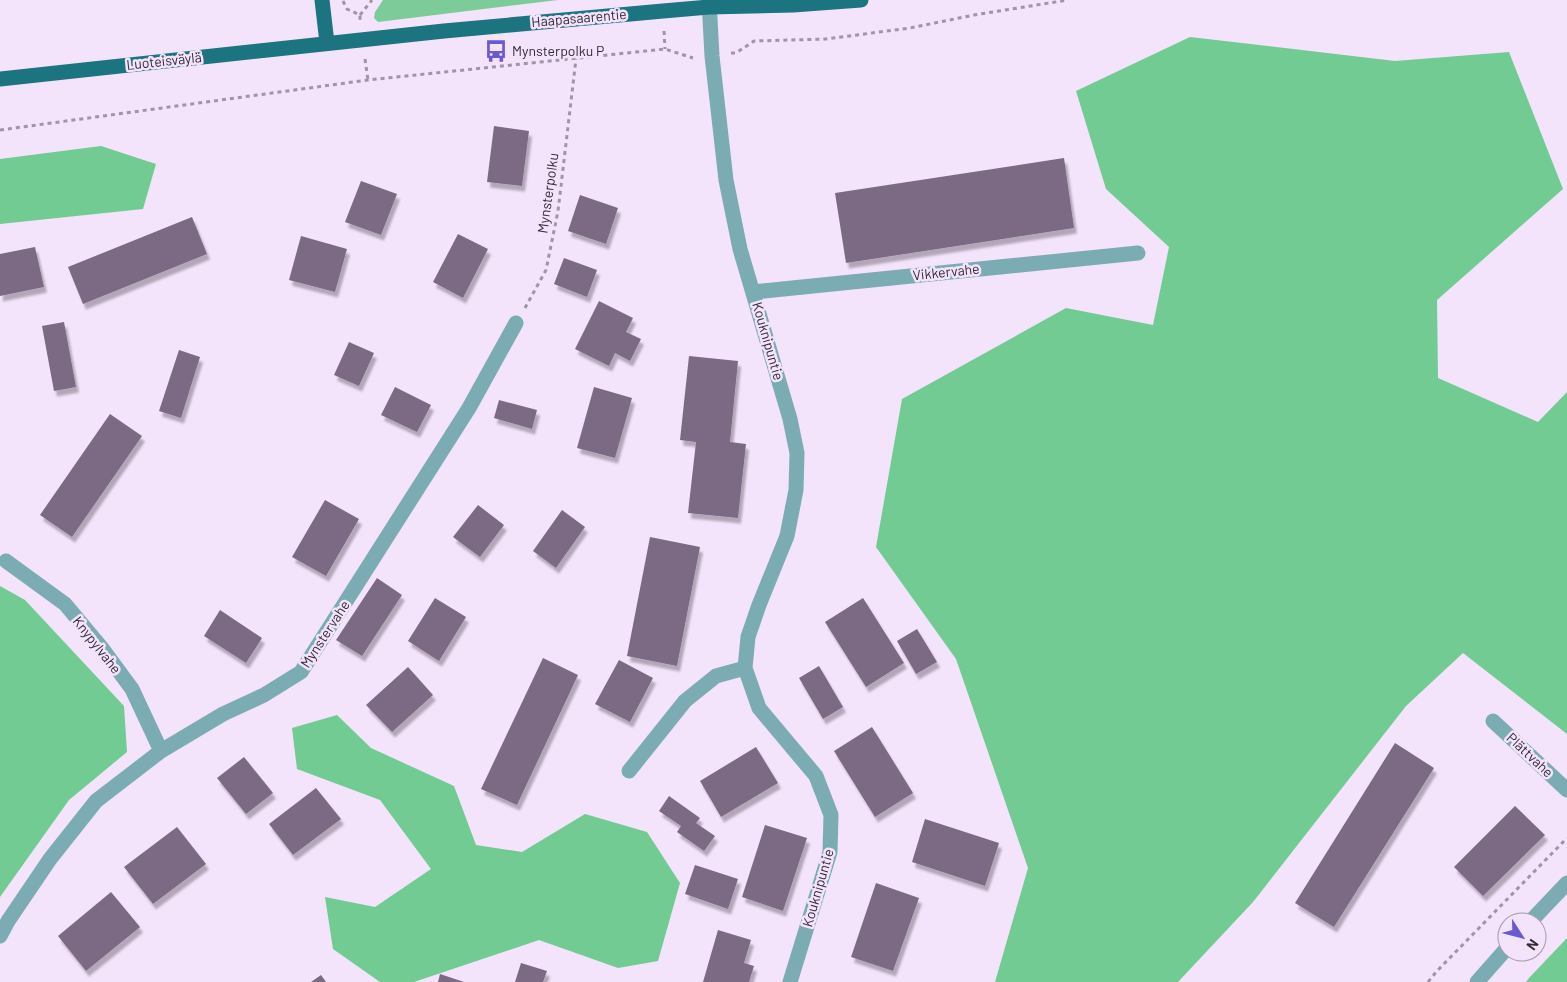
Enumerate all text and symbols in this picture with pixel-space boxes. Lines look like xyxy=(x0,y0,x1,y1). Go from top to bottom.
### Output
street label: Haapasaarentie xyxy=(531,5,627,30)
bus stop icon: Mynsterpolku P xyxy=(483,38,509,64)
place label: Mynsterpolku P xyxy=(512,42,604,59)
street label: Luoteisväylä xyxy=(125,48,202,73)
street label: Mynsterpolku xyxy=(533,152,562,234)
street label: Vikkervahe xyxy=(912,260,980,283)
street label: Kouknipuntie xyxy=(749,300,788,382)
street label: Mynstervahe xyxy=(296,597,353,671)
street label: Knypylvahe xyxy=(70,613,125,677)
street label: Plättvahe xyxy=(1504,729,1557,780)
street label: Kouknipuntie xyxy=(798,847,837,929)
north arrow xyxy=(1497,912,1547,962)
text: N xyxy=(1523,936,1543,954)

